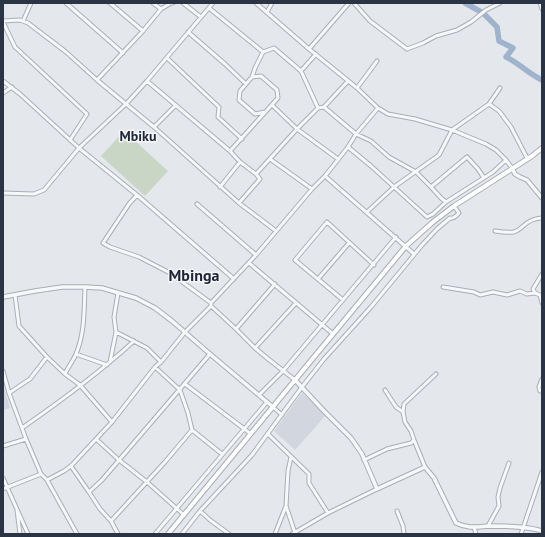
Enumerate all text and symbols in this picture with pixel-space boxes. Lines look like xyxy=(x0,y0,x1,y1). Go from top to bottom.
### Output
district label: Mbiku xyxy=(120,129,156,145)
district label: Mbinga xyxy=(169,266,219,286)

